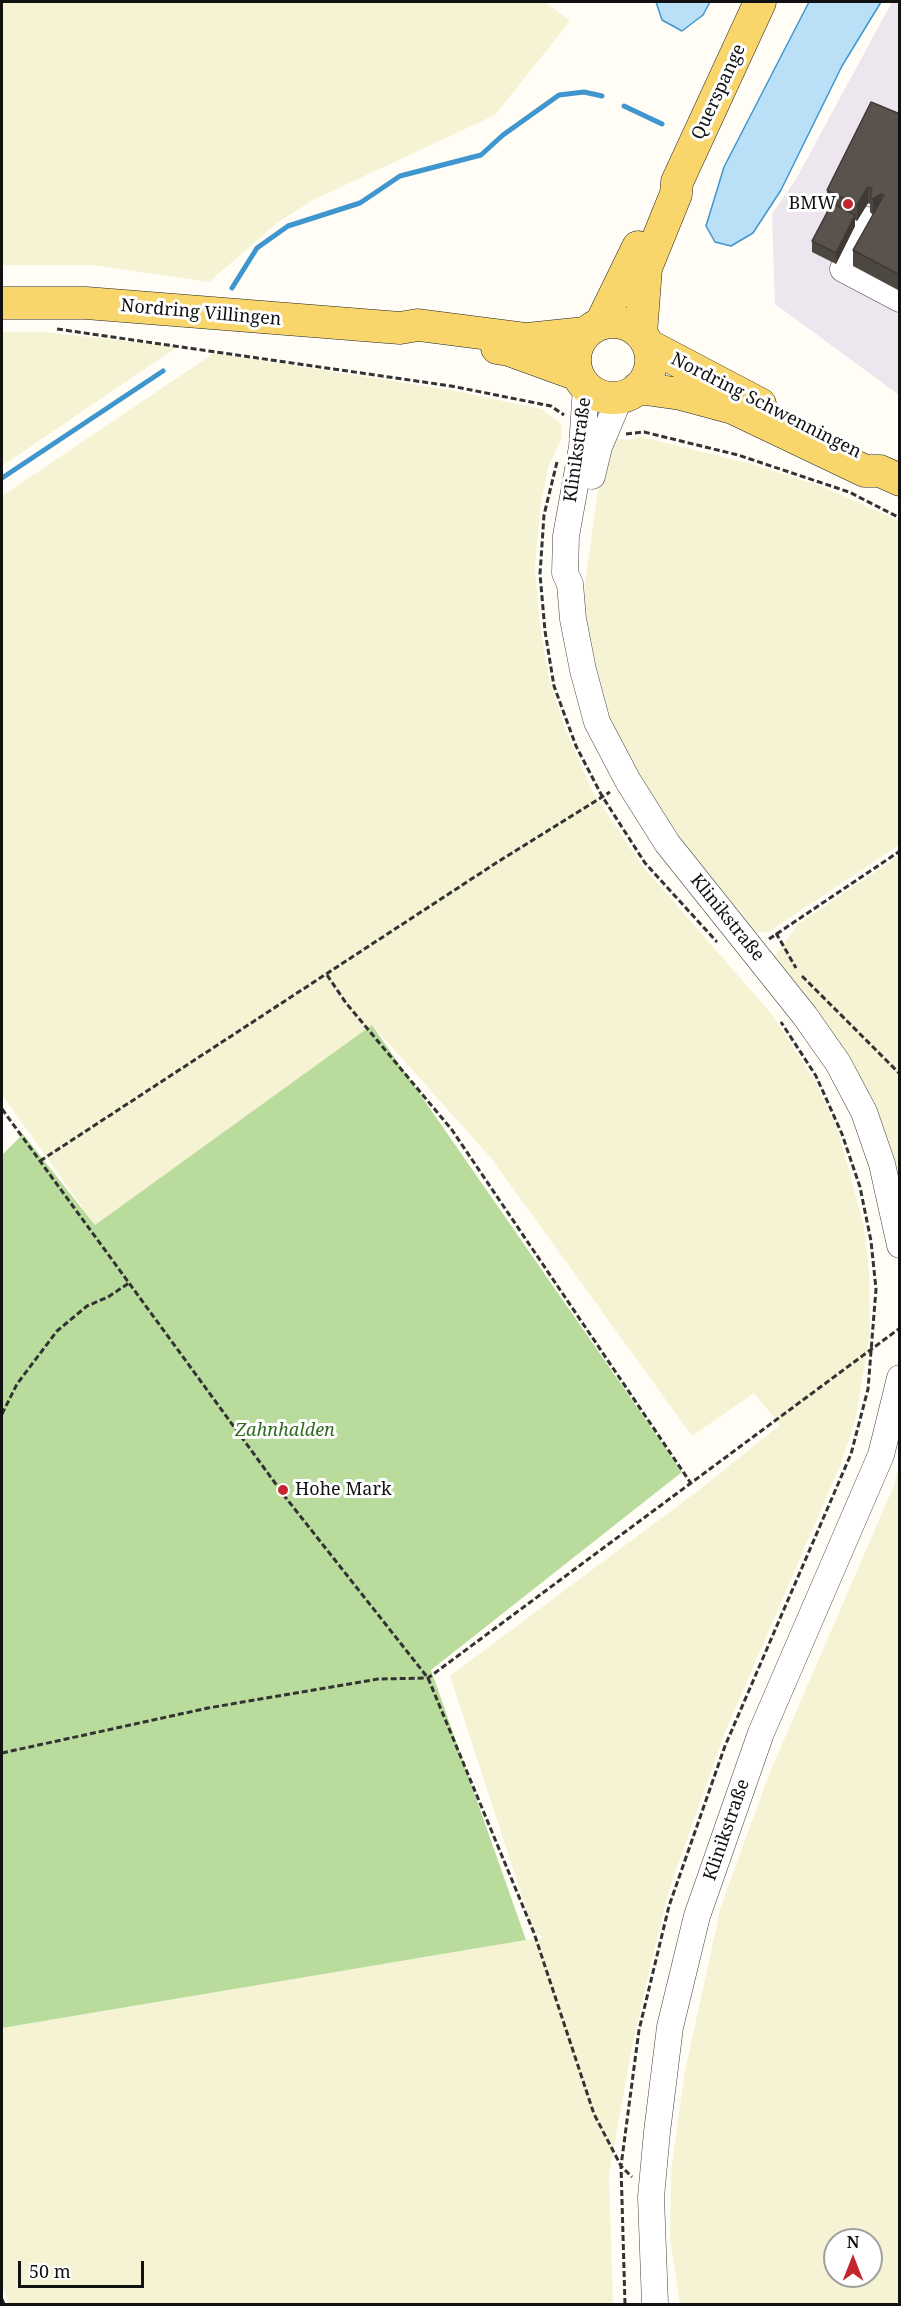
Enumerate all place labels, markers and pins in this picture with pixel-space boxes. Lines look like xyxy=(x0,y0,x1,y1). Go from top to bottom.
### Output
place label: BMW xyxy=(788,193,836,215)
marker: BMW xyxy=(841,197,855,211)
place label: Hohe Mark xyxy=(295,1479,391,1501)
marker: Hohe Mark xyxy=(276,1483,290,1497)

